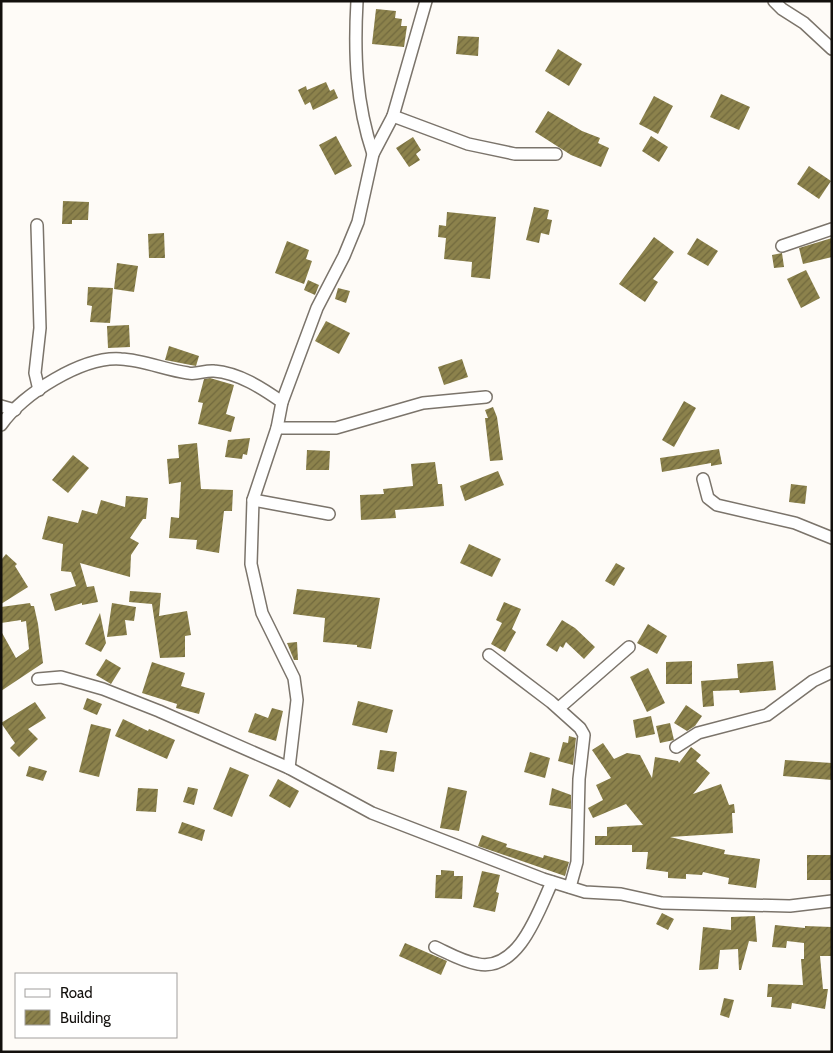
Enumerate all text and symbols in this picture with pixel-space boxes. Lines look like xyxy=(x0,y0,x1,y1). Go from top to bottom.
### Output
legend xyxy=(15,973,178,1038)
text: Road xyxy=(60,984,93,1002)
text: Building xyxy=(60,1009,111,1027)

